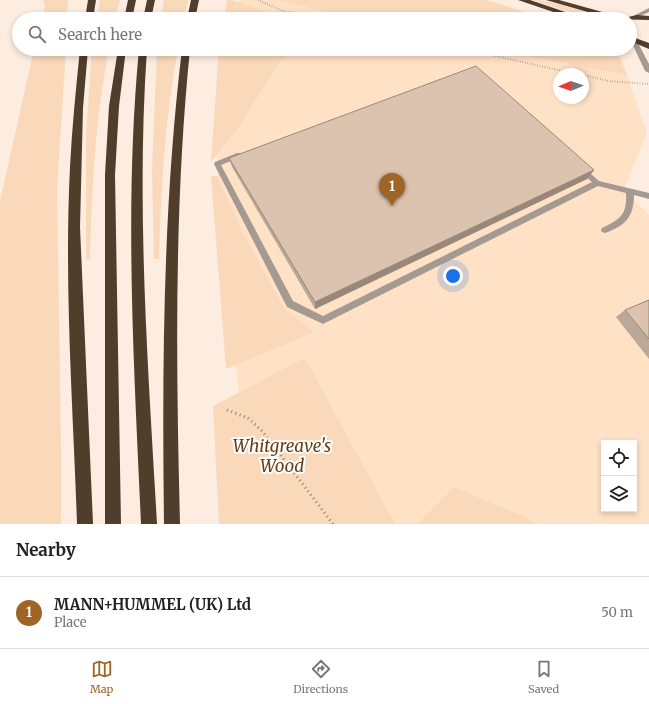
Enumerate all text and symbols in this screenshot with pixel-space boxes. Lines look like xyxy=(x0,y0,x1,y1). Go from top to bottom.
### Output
search box xyxy=(12,12,637,56)
icon: search xyxy=(26,23,48,45)
text: Search here xyxy=(58,25,142,44)
north arrow xyxy=(553,68,589,104)
pin: 1 xyxy=(379,173,405,206)
your location xyxy=(443,266,463,286)
park label: Whitgreave's Wood xyxy=(233,435,331,477)
map controls xyxy=(601,440,637,512)
button: locate xyxy=(601,440,637,476)
button: layers xyxy=(601,476,637,512)
text: Nearby xyxy=(16,539,76,561)
text: MANN+HUMMEL (UK) Ltd xyxy=(54,595,251,614)
text: 1 xyxy=(26,604,32,621)
text: 50 m xyxy=(601,604,633,621)
text: Place xyxy=(54,614,87,631)
tab: Map xyxy=(90,658,113,696)
tab: Directions xyxy=(293,658,348,696)
tab: Saved xyxy=(528,658,559,696)

